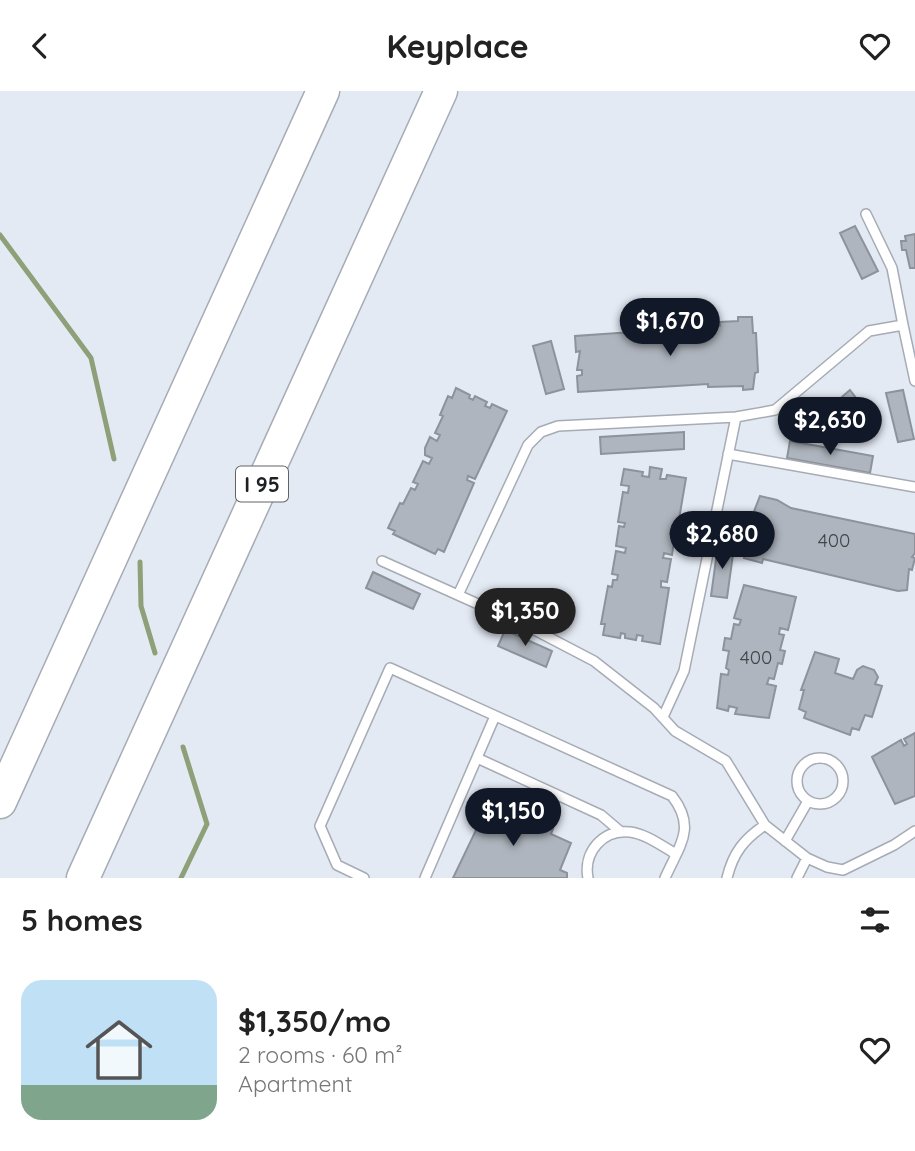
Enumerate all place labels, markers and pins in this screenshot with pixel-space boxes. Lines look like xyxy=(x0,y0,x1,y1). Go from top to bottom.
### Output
pin: $1,670 xyxy=(613,299,727,358)
pin: $2,630 xyxy=(773,397,887,457)
pin: $2,680 xyxy=(665,511,779,571)
pin: $1,350 xyxy=(468,589,582,648)
pin: $1,150 xyxy=(456,789,570,848)

